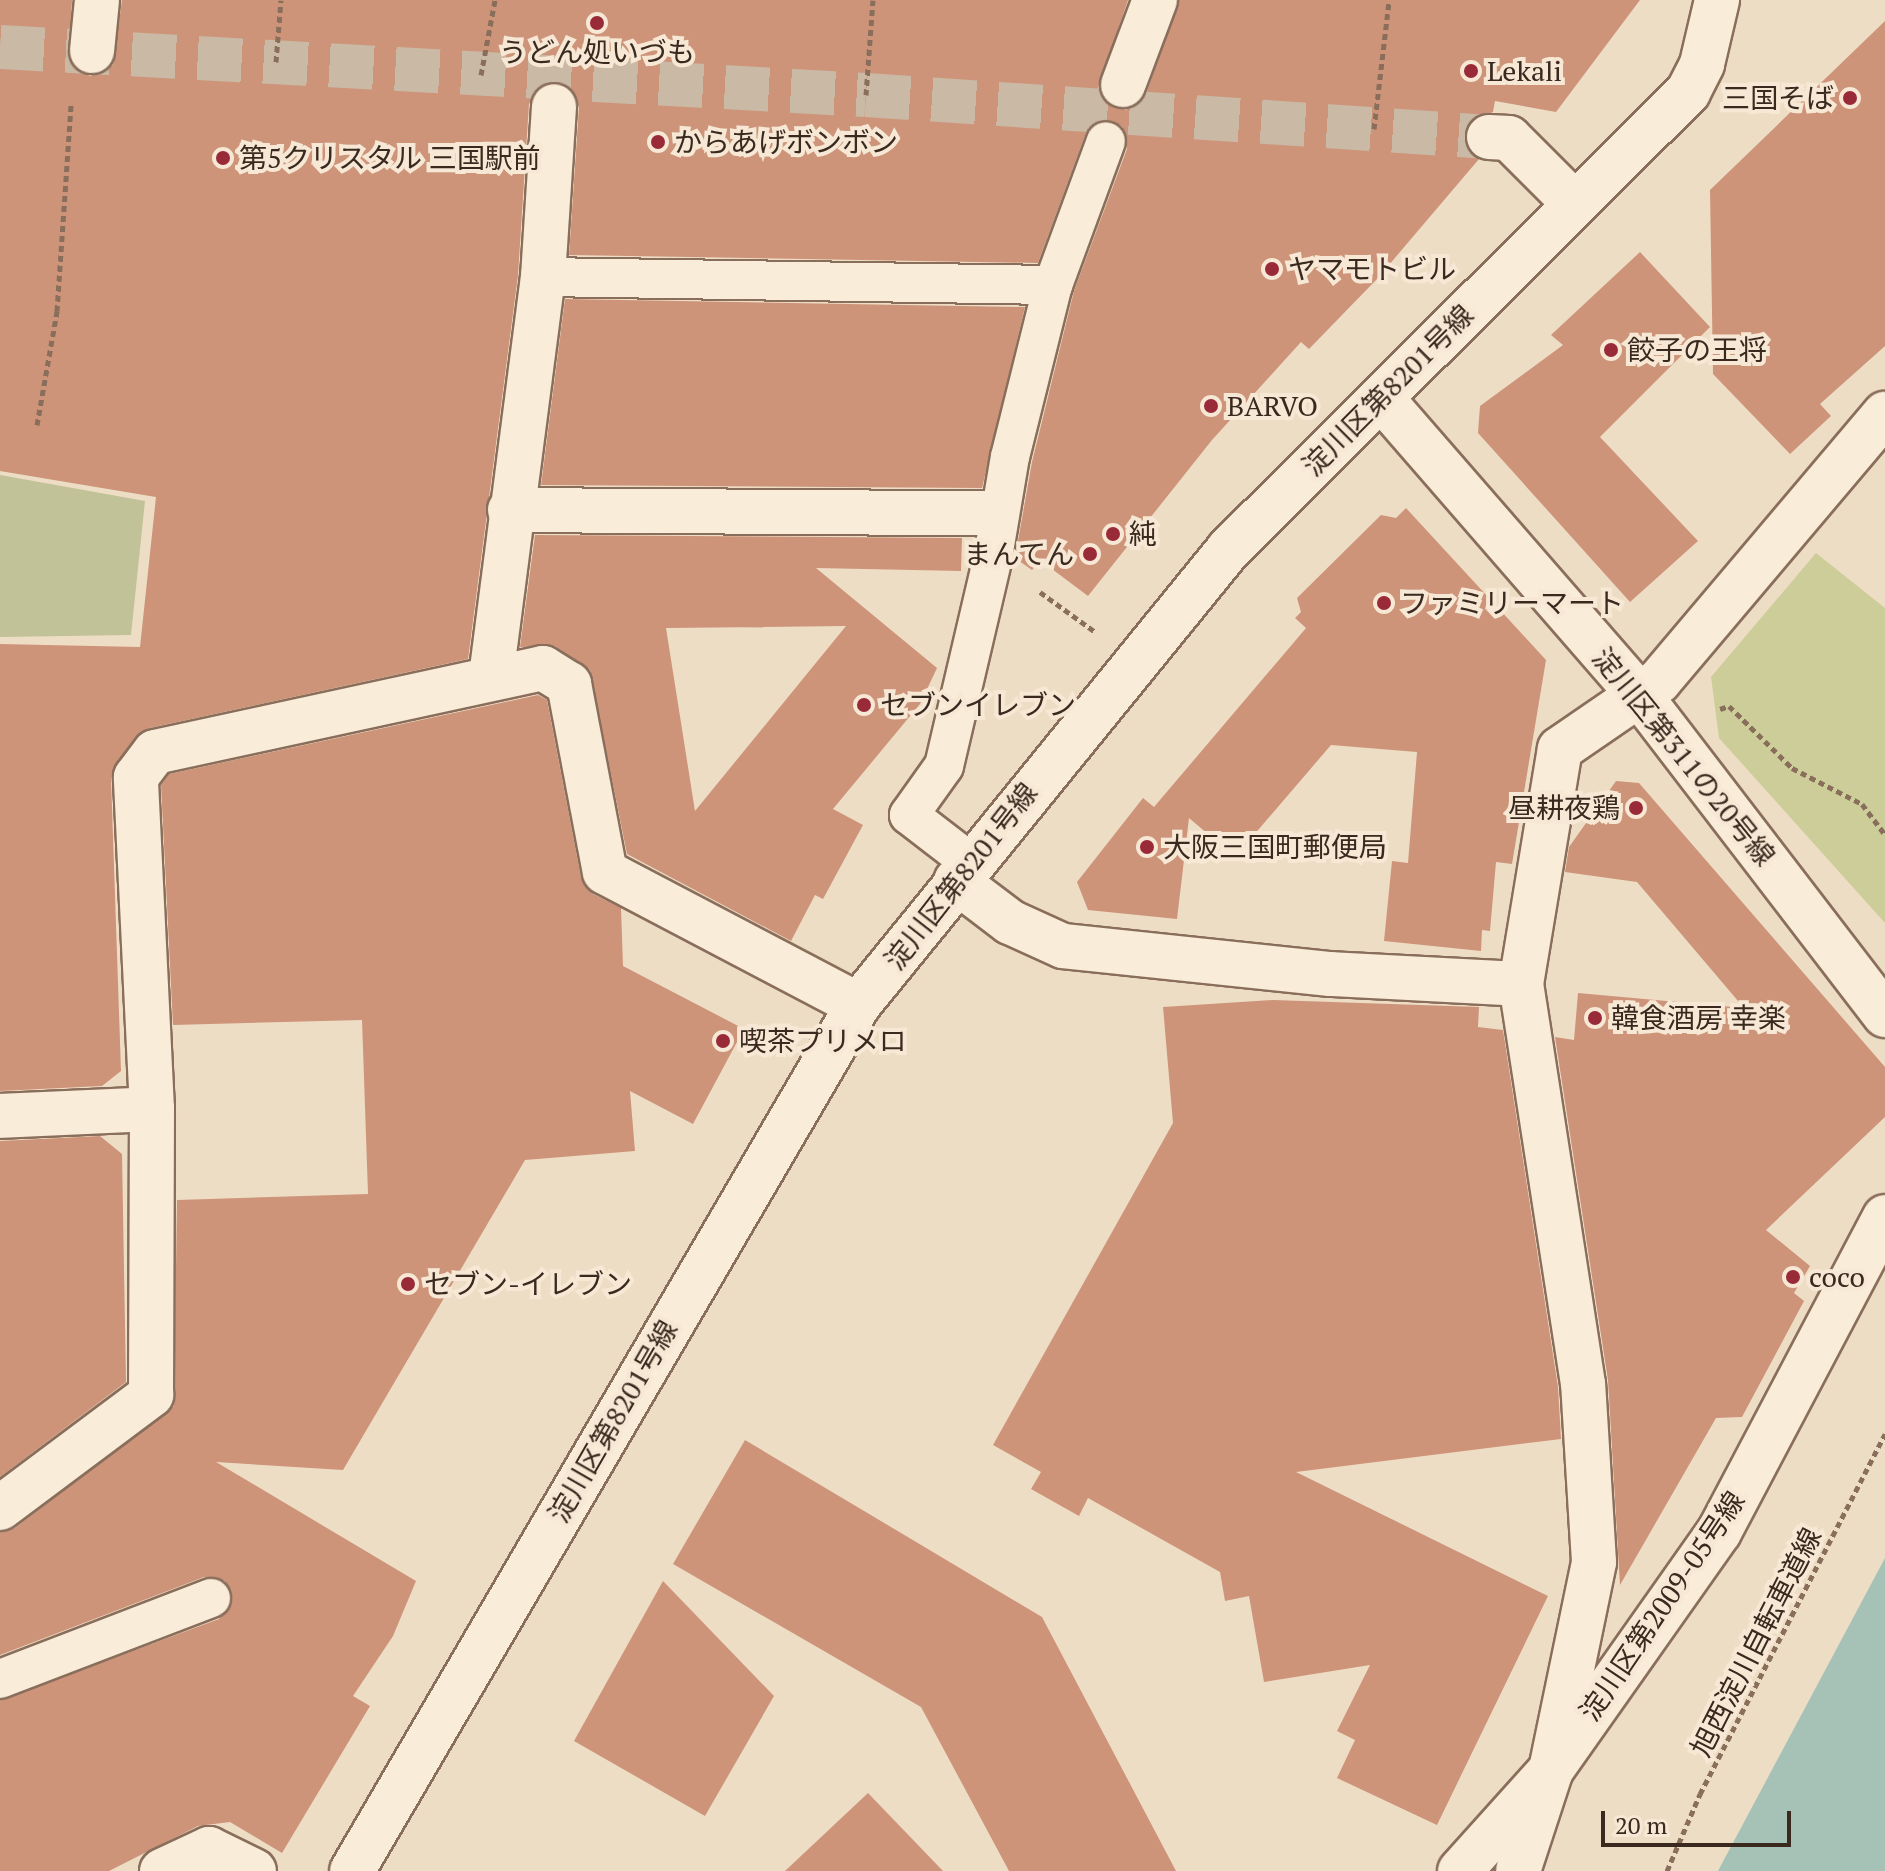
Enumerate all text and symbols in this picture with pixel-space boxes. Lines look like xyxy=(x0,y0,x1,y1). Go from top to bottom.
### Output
marker: うどん処いづも xyxy=(588,14,606,32)
place label: うどん処いづも xyxy=(499,35,695,69)
place label: Lekali xyxy=(1487,54,1562,88)
marker: Lekali xyxy=(1462,62,1480,80)
place label: 三国そば xyxy=(1722,81,1834,115)
marker: 三国そば xyxy=(1841,89,1859,107)
place label: からあげボンボン xyxy=(674,125,898,159)
marker: からあげボンボン xyxy=(649,133,667,151)
place label: 第5クリスタル 三国駅前 xyxy=(239,141,541,175)
marker: 第5クリスタル 三国駅前 xyxy=(214,149,232,167)
place label: ヤマモトビル xyxy=(1288,252,1456,286)
marker: ヤマモトビル xyxy=(1263,260,1281,278)
street label: 淀川区第8201号線 xyxy=(1296,298,1480,482)
place label: 餃子の王将 xyxy=(1627,333,1767,367)
marker: 餃子の王将 xyxy=(1602,341,1620,359)
place label: BARVO xyxy=(1227,389,1318,423)
marker: BARVO xyxy=(1202,397,1220,415)
place label: 純 xyxy=(1129,517,1157,551)
marker: 純 xyxy=(1104,525,1122,543)
place label: まんてん xyxy=(962,537,1074,571)
marker: まんてん xyxy=(1081,545,1099,563)
place label: ファミリーマート xyxy=(1400,586,1624,620)
marker: ファミリーマート xyxy=(1375,594,1393,612)
street label: 淀川区第311の20号線 xyxy=(1586,641,1782,873)
place label: セブンイレブン xyxy=(880,688,1076,722)
marker: セブンイレブン xyxy=(855,696,873,714)
street label: 淀川区第8201号線 xyxy=(878,776,1044,976)
place label: 昼耕夜鶏 xyxy=(1508,791,1620,825)
marker: 昼耕夜鶏 xyxy=(1627,799,1645,817)
place label: 大阪三国町郵便局 xyxy=(1163,830,1387,864)
marker: 大阪三国町郵便局 xyxy=(1138,838,1156,856)
place label: 韓食酒房 幸楽 xyxy=(1611,1001,1786,1035)
marker: 韓食酒房 幸楽 xyxy=(1586,1009,1604,1027)
place label: 喫茶プリメロ xyxy=(739,1024,907,1058)
marker: 喫茶プリメロ xyxy=(714,1032,732,1050)
place label: coco xyxy=(1809,1260,1865,1294)
place label: セブン-イレブン xyxy=(424,1267,632,1301)
marker: coco xyxy=(1784,1268,1802,1286)
marker: セブン-イレブン xyxy=(399,1275,417,1293)
street label: 淀川区第8201号線 xyxy=(542,1314,684,1528)
street label: 淀川区第2009-05号線 xyxy=(1573,1485,1751,1727)
street label: 旭西淀川自転車道線 xyxy=(1684,1522,1828,1762)
scale bar xyxy=(1605,1795,1795,1845)
text: 20 m xyxy=(1615,1809,1667,1841)

